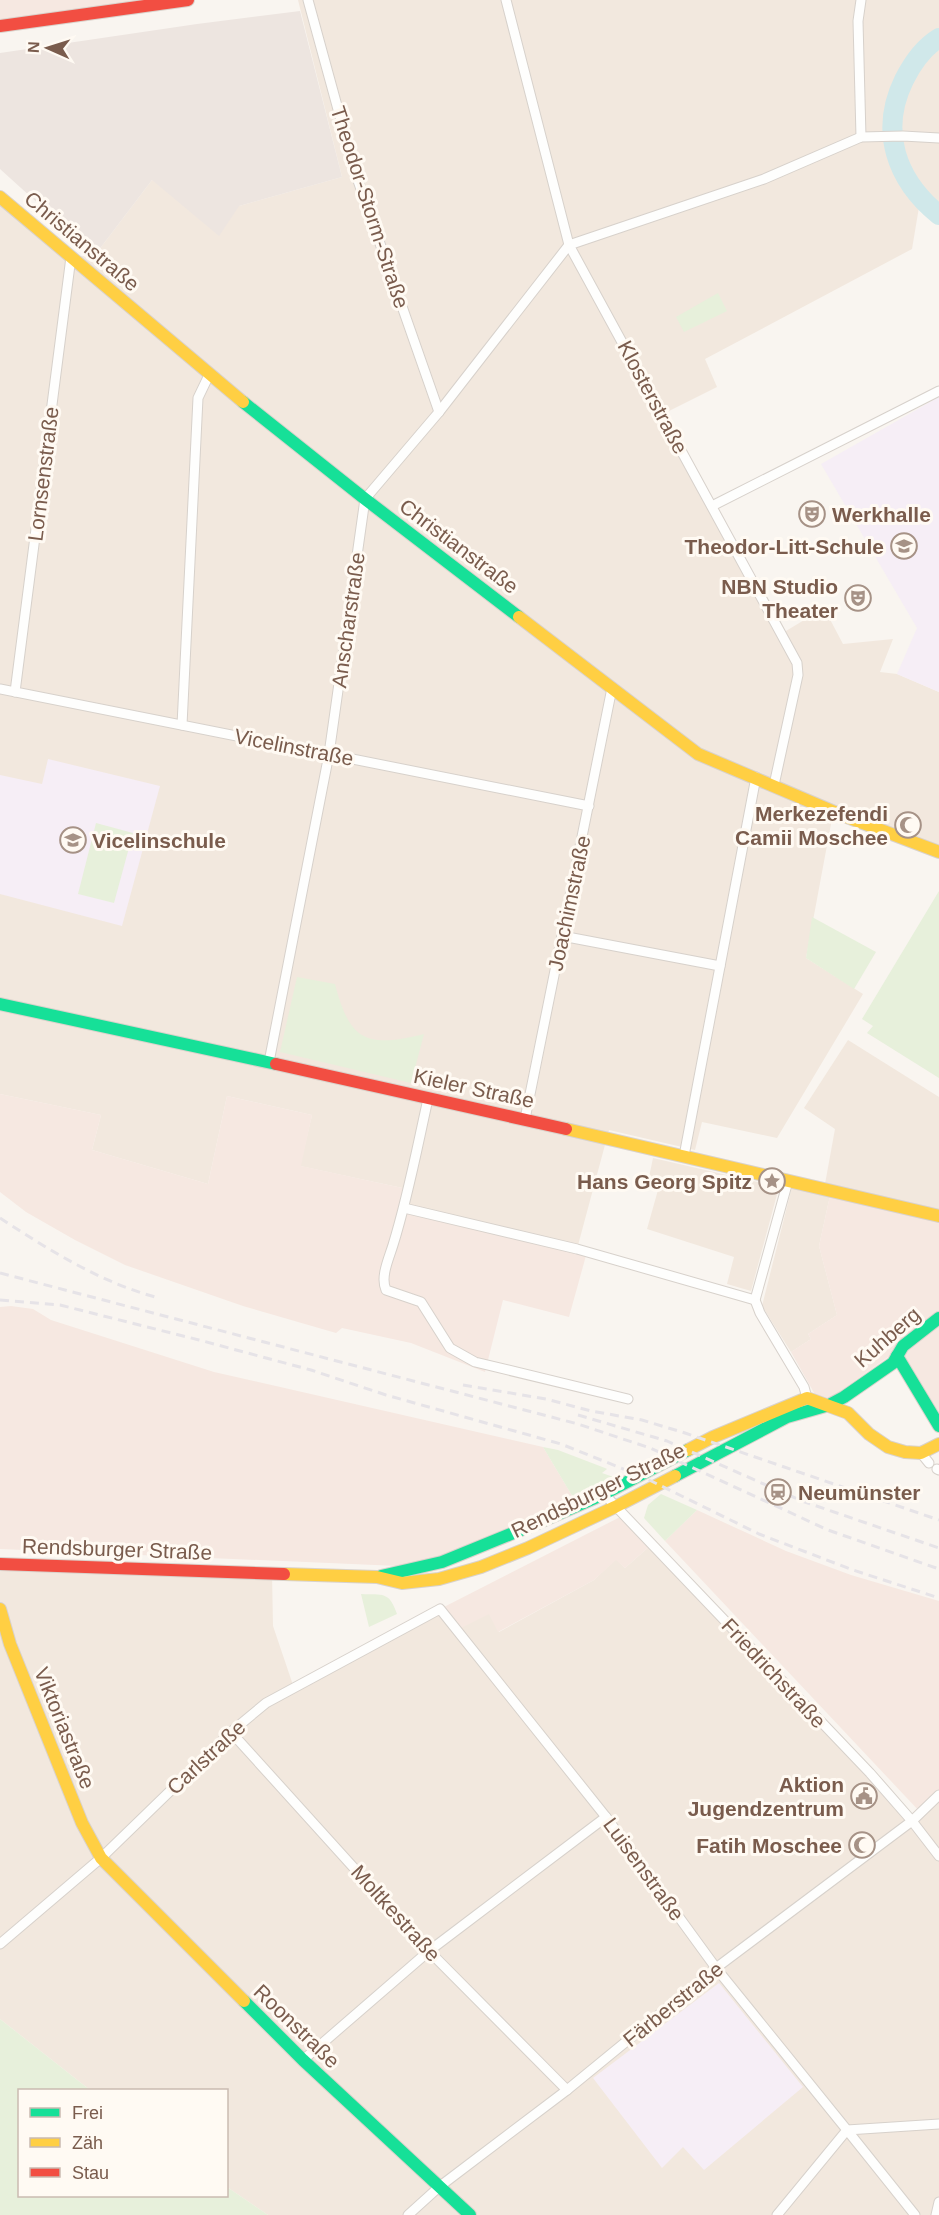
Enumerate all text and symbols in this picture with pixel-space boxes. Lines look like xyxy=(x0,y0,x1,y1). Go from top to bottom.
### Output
north arrow xyxy=(18,18,78,78)
text: N xyxy=(25,41,42,53)
street label: Theodor-Storm-Straße xyxy=(326,103,414,311)
street label: Christianstraße xyxy=(20,186,144,296)
street label: Klosterstraße xyxy=(614,336,692,458)
street label: Lornsenstraße xyxy=(23,405,63,543)
street label: Christianstraße xyxy=(395,494,523,598)
theatre icon: Werkhalle xyxy=(797,499,827,529)
place label: Werkhalle xyxy=(832,503,931,526)
school or university icon: Theodor-Litt-Schule xyxy=(889,531,919,561)
place label: Theodor-Litt-Schule xyxy=(685,535,884,558)
street label: Anscharstraße xyxy=(327,551,369,689)
place label: NBN Studio Theater xyxy=(721,575,838,622)
theatre icon: NBN Studio Theater xyxy=(843,583,873,613)
street label: Vicelinstraße xyxy=(232,724,356,770)
place label: Merkezefendi Camii Moschee xyxy=(735,802,888,849)
mosque icon: Merkezefendi Camii Moschee xyxy=(893,810,923,840)
school or university icon: Vicelinschule xyxy=(58,825,88,855)
place label: Vicelinschule xyxy=(92,829,226,852)
street label: Joachimstraße xyxy=(543,833,595,973)
street label: Kieler Straße xyxy=(412,1064,536,1112)
place icon: Hans Georg Spitz xyxy=(757,1166,787,1196)
place label: Hans Georg Spitz xyxy=(577,1170,752,1193)
street label: Kuhberg xyxy=(849,1302,925,1372)
street label: Rendsburger Straße xyxy=(507,1438,689,1542)
station icon: Neumünster xyxy=(763,1477,793,1507)
place label: Neumünster xyxy=(798,1481,921,1504)
street label: Rendsburger Straße xyxy=(22,1534,212,1564)
street label: Friedrichstraße xyxy=(717,1614,831,1732)
street label: Viktoriastraße xyxy=(30,1664,100,1792)
street label: Carlstraße xyxy=(162,1715,250,1799)
place label: Aktion Jugendzentrum xyxy=(688,1773,844,1820)
public building icon: Aktion Jugendzentrum xyxy=(849,1781,879,1811)
street label: Luisenstraße xyxy=(599,1813,689,1925)
mosque icon: Fatih Moschee xyxy=(847,1830,877,1860)
place label: Fatih Moschee xyxy=(696,1834,842,1857)
street label: Moltkestraße xyxy=(347,1860,445,1966)
street label: Färberstraße xyxy=(619,1957,727,2051)
street label: Roonstraße xyxy=(250,1980,344,2072)
legend xyxy=(18,2089,228,2197)
text: Frei xyxy=(72,2103,103,2123)
text: Zäh xyxy=(72,2133,103,2153)
text: Stau xyxy=(72,2163,109,2183)

